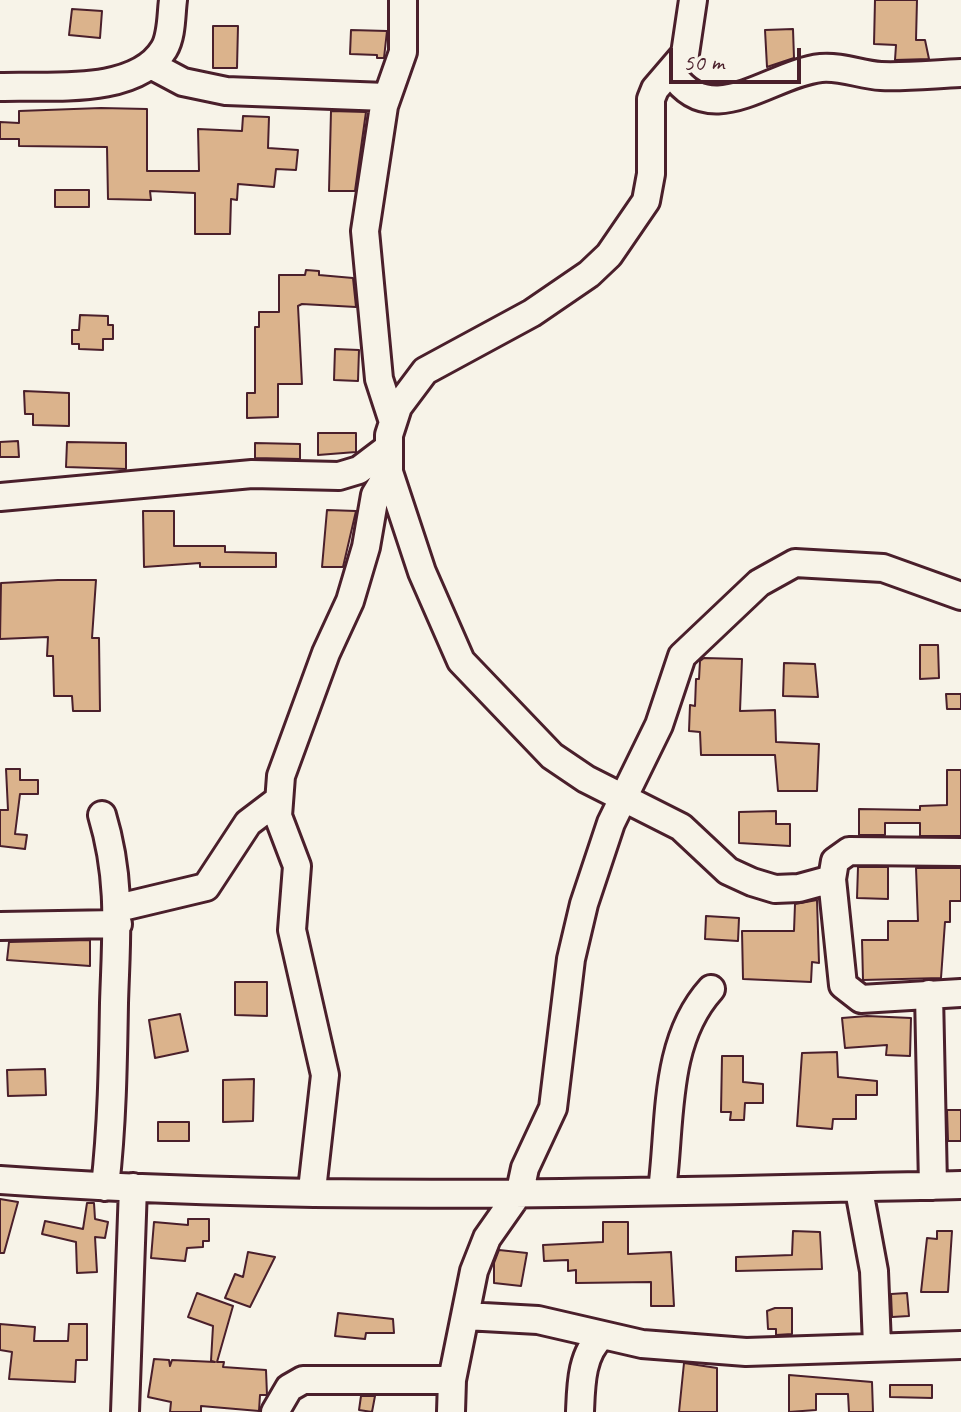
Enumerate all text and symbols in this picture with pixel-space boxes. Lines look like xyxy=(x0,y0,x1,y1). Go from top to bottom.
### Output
scale bar xyxy=(673,32,805,82)
text: 50 m xyxy=(683,47,724,77)

